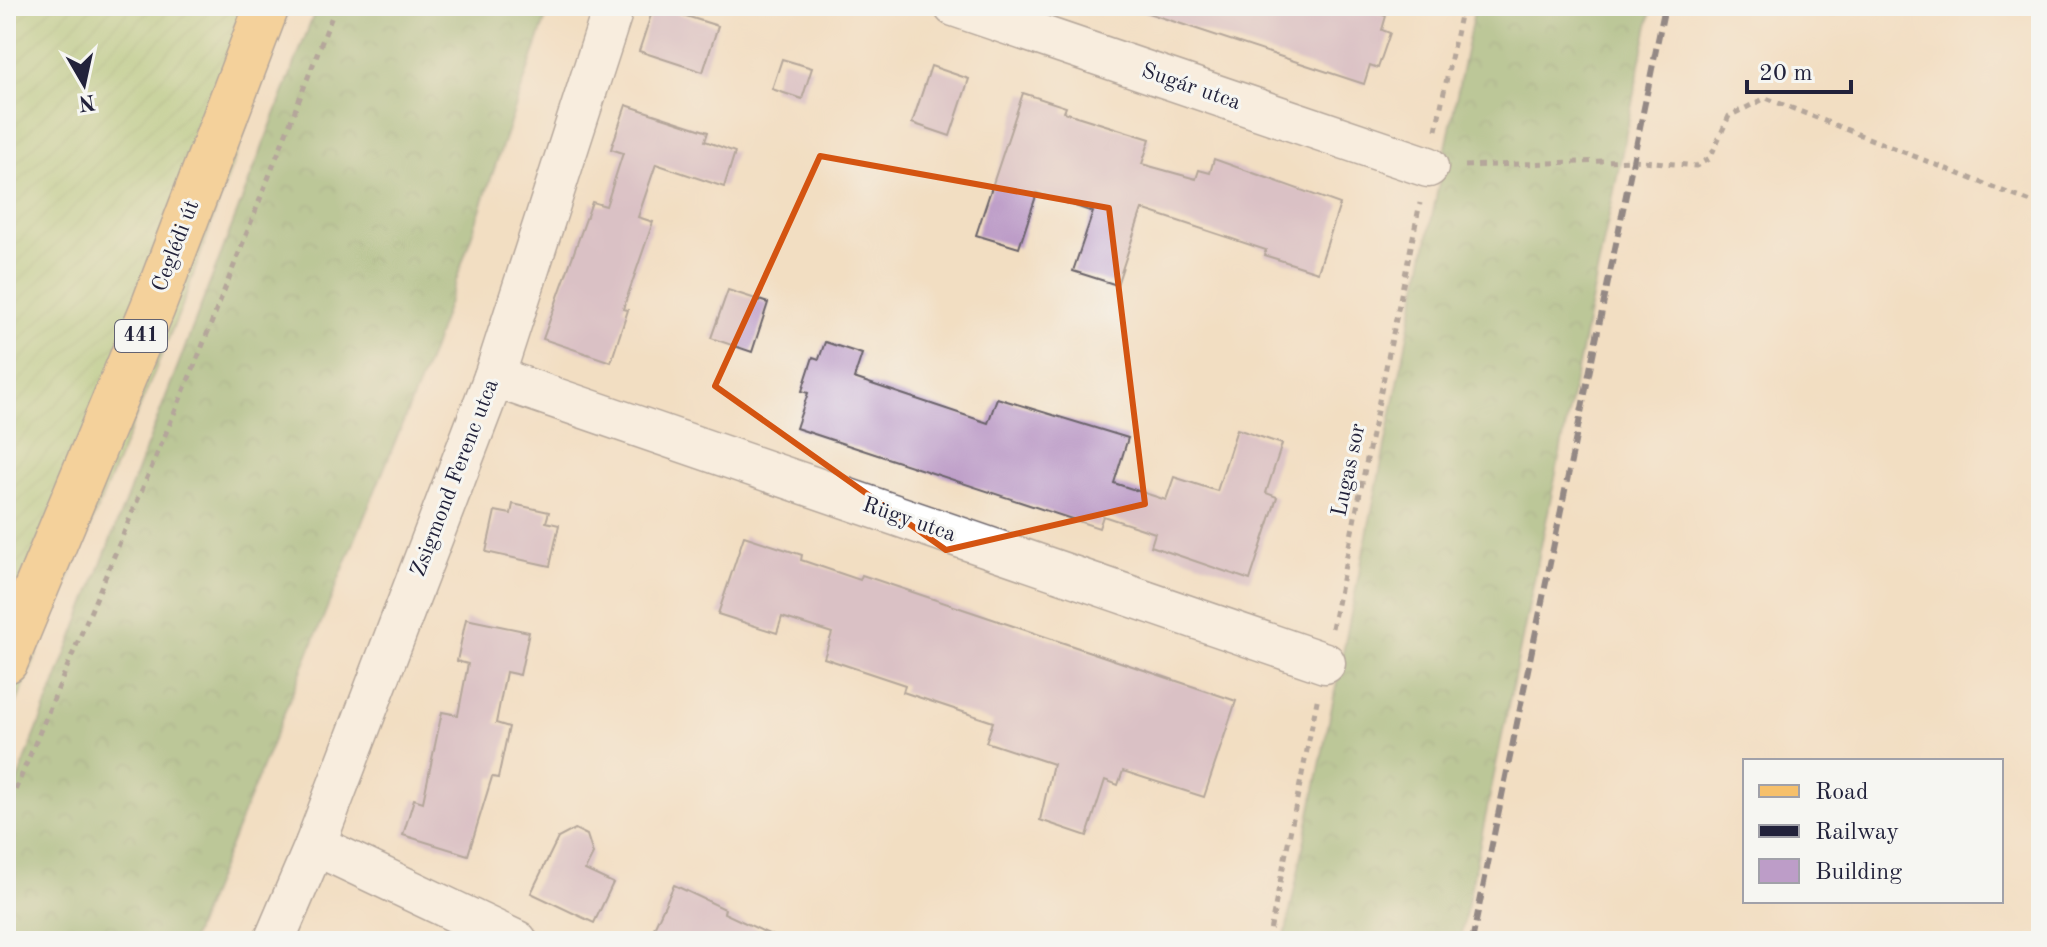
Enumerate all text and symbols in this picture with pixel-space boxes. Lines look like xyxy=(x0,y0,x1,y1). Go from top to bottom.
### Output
north arrow xyxy=(44,44,124,124)
scale bar xyxy=(1747,44,1851,94)
street label: Sugár utca xyxy=(1139,60,1244,114)
text: 20 m xyxy=(1759,62,1813,86)
text: N xyxy=(77,90,97,114)
street label: Ceglédi út xyxy=(149,197,203,295)
road number: 441 xyxy=(115,320,167,352)
street label: Zsigmond Ferenc utca xyxy=(407,376,503,580)
street label: Lugas sor xyxy=(1328,422,1370,518)
street label: Rügy utca xyxy=(860,494,959,546)
legend xyxy=(1743,759,2003,903)
text: Road xyxy=(1815,781,1868,805)
text: Railway xyxy=(1815,821,1899,845)
text: Building xyxy=(1815,861,1902,885)

